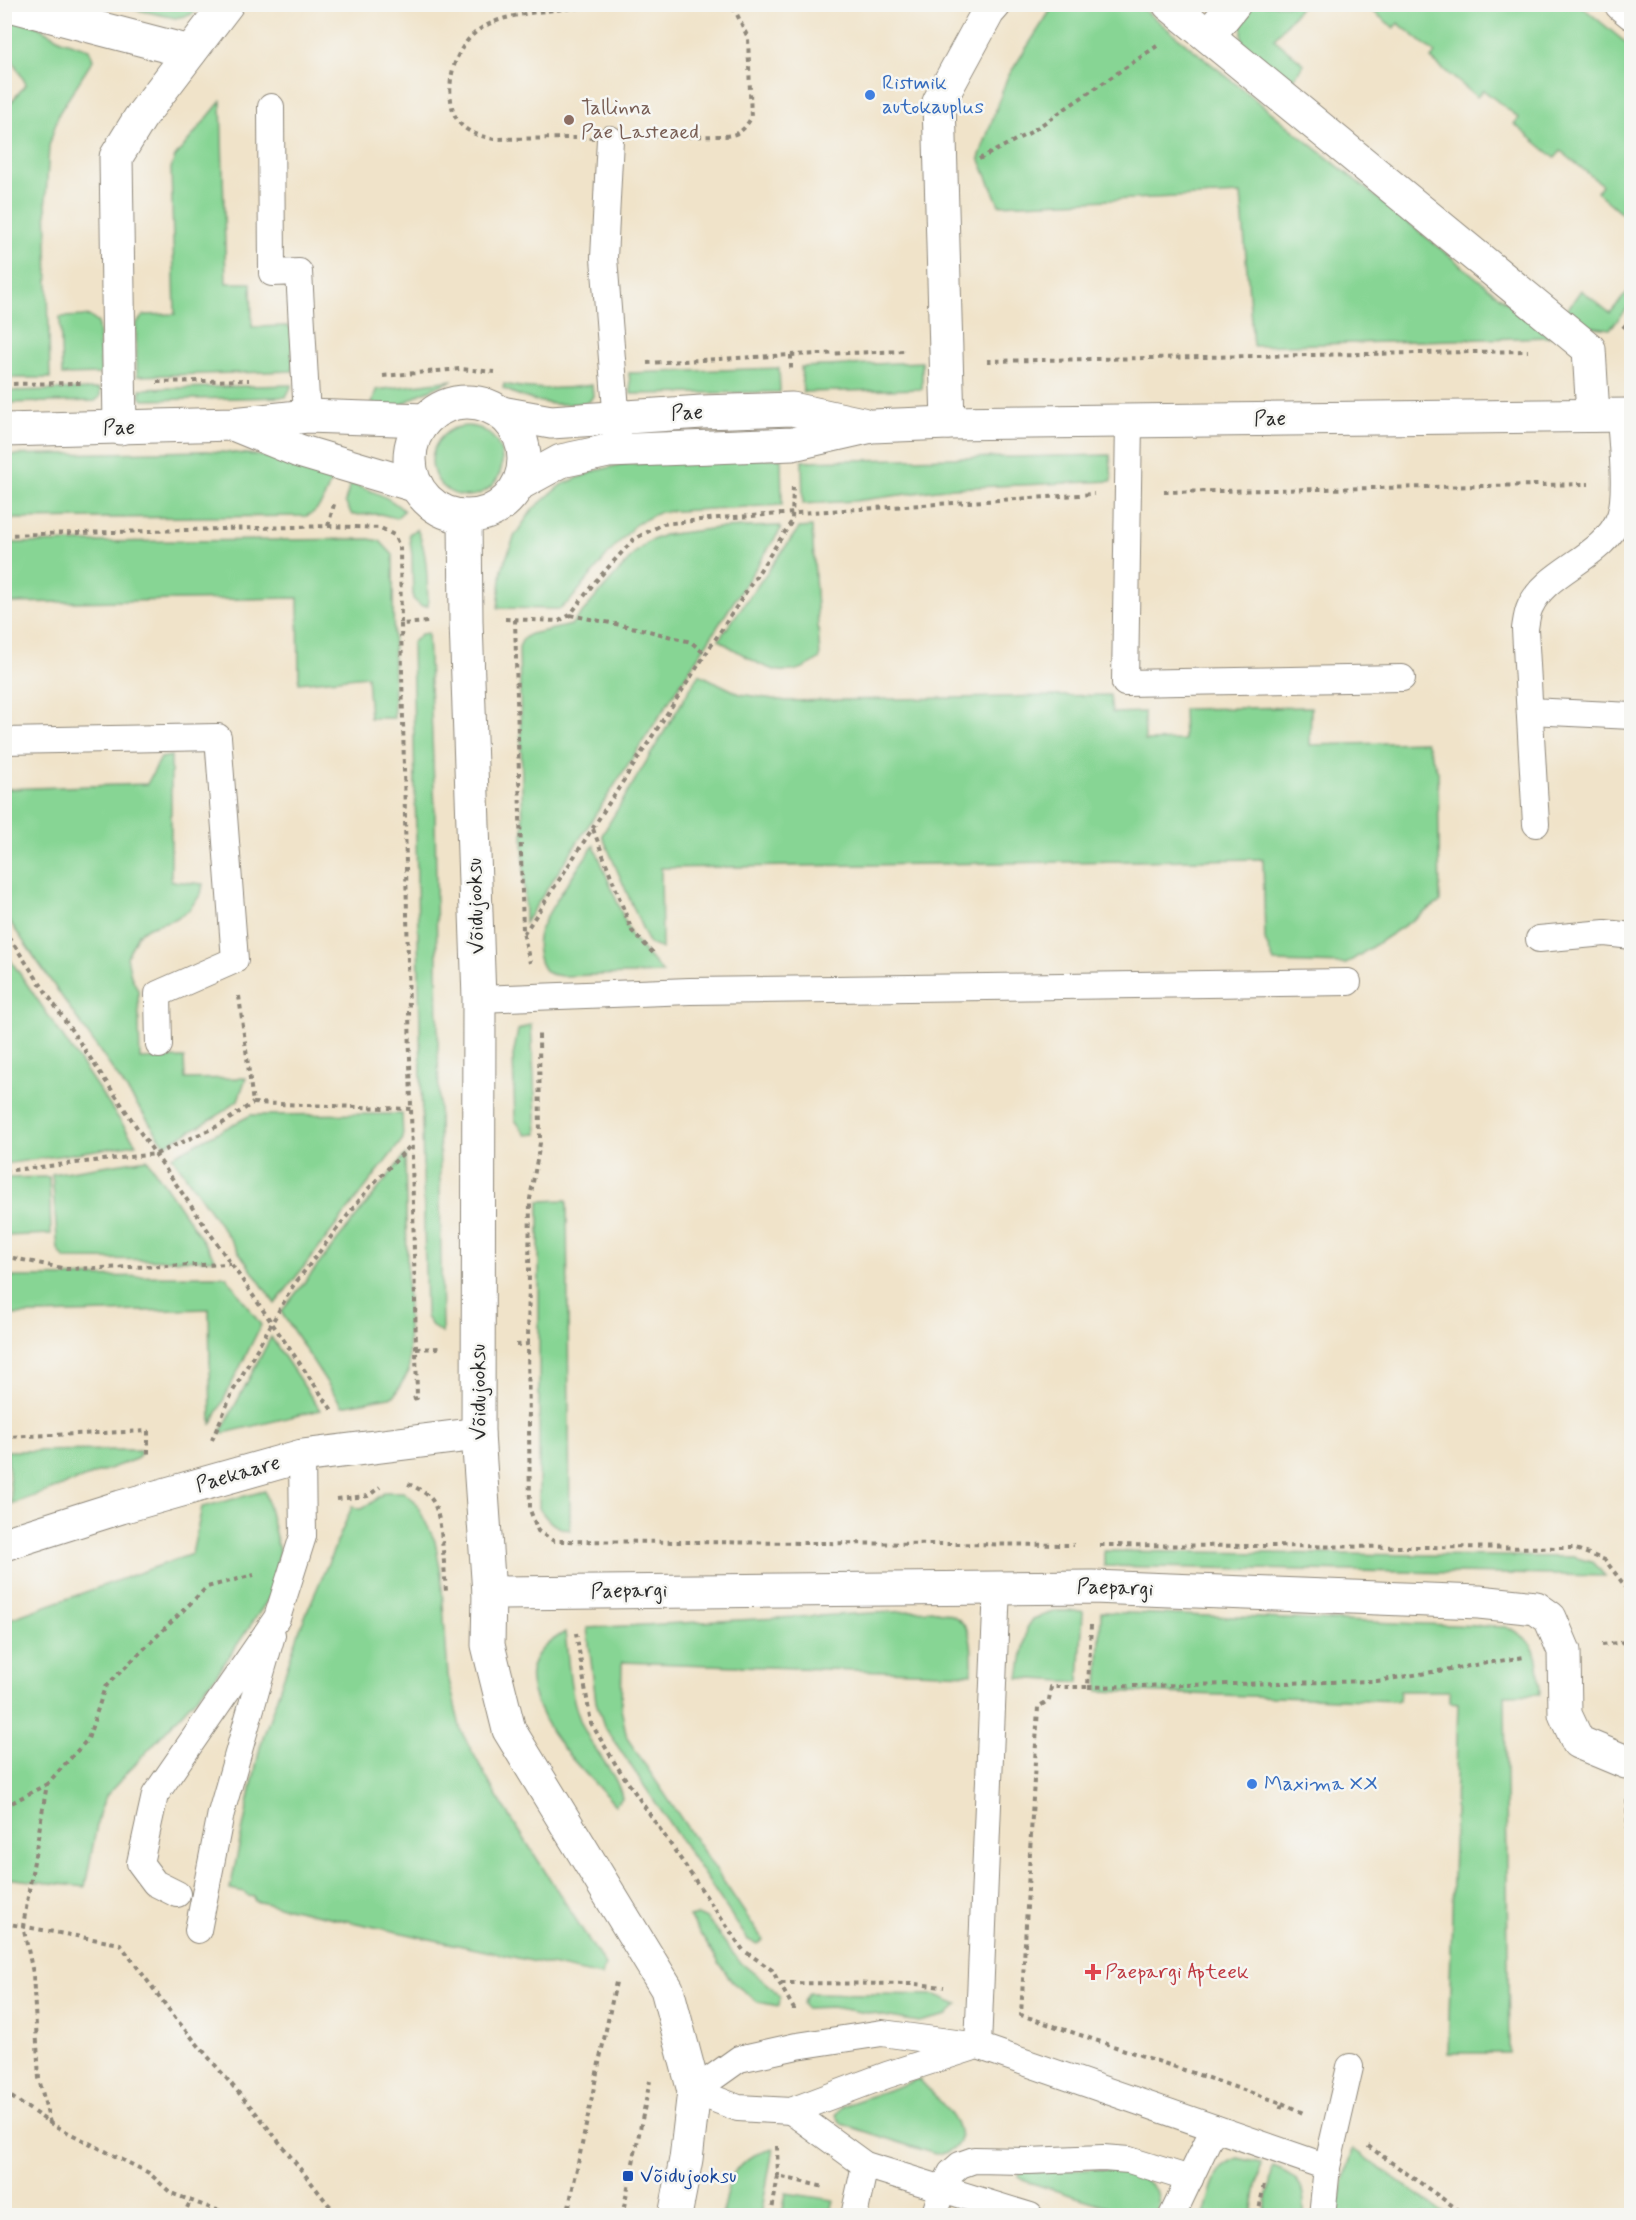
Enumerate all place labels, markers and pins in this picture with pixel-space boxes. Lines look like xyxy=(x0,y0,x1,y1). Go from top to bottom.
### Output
place label: Ristmik autokauplus xyxy=(882,69,984,121)
marker: Ristmik autokauplus xyxy=(863,88,877,102)
place label: Tallinna Pae Lasteaed xyxy=(581,94,699,146)
marker: Tallinna Pae Lasteaed xyxy=(562,113,576,127)
place label: Maxima XX xyxy=(1264,1770,1378,1798)
marker: Maxima XX xyxy=(1245,1777,1259,1791)
place label: Paepargi Apteek xyxy=(1105,1958,1249,1987)
marker: Paepargi Apteek xyxy=(1086,1965,1100,1979)
place label: Võidujooksu xyxy=(640,2162,737,2190)
marker: Võidujooksu xyxy=(621,2169,635,2183)

